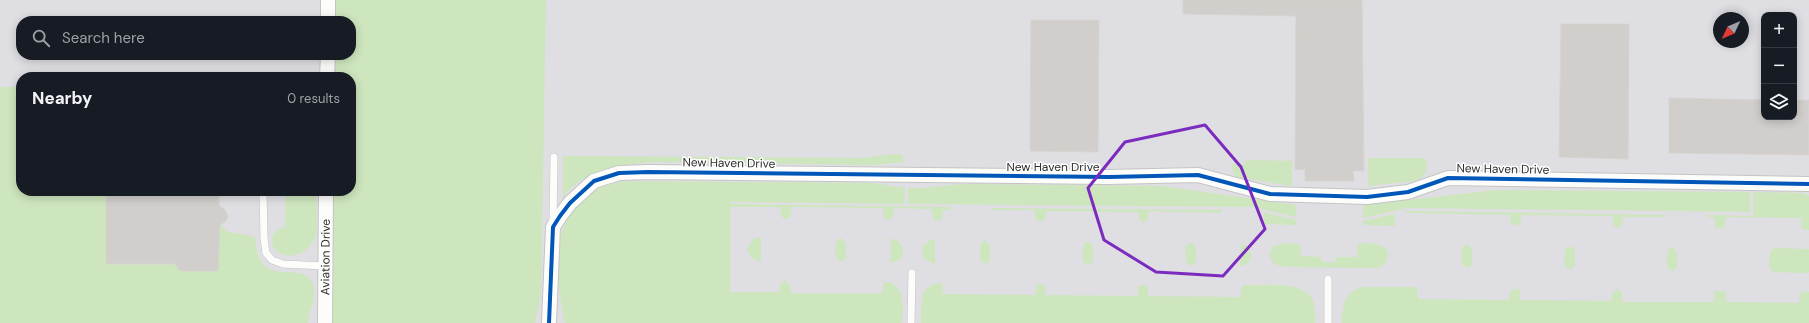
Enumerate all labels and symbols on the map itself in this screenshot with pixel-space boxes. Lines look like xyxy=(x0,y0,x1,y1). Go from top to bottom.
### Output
north arrow xyxy=(1713,12,1749,48)
street label: New Haven Drive xyxy=(682,154,776,172)
street label: New Haven Drive xyxy=(1006,159,1100,175)
street label: New Haven Drive xyxy=(1456,160,1550,178)
street label: Aviation Drive xyxy=(317,219,334,295)

